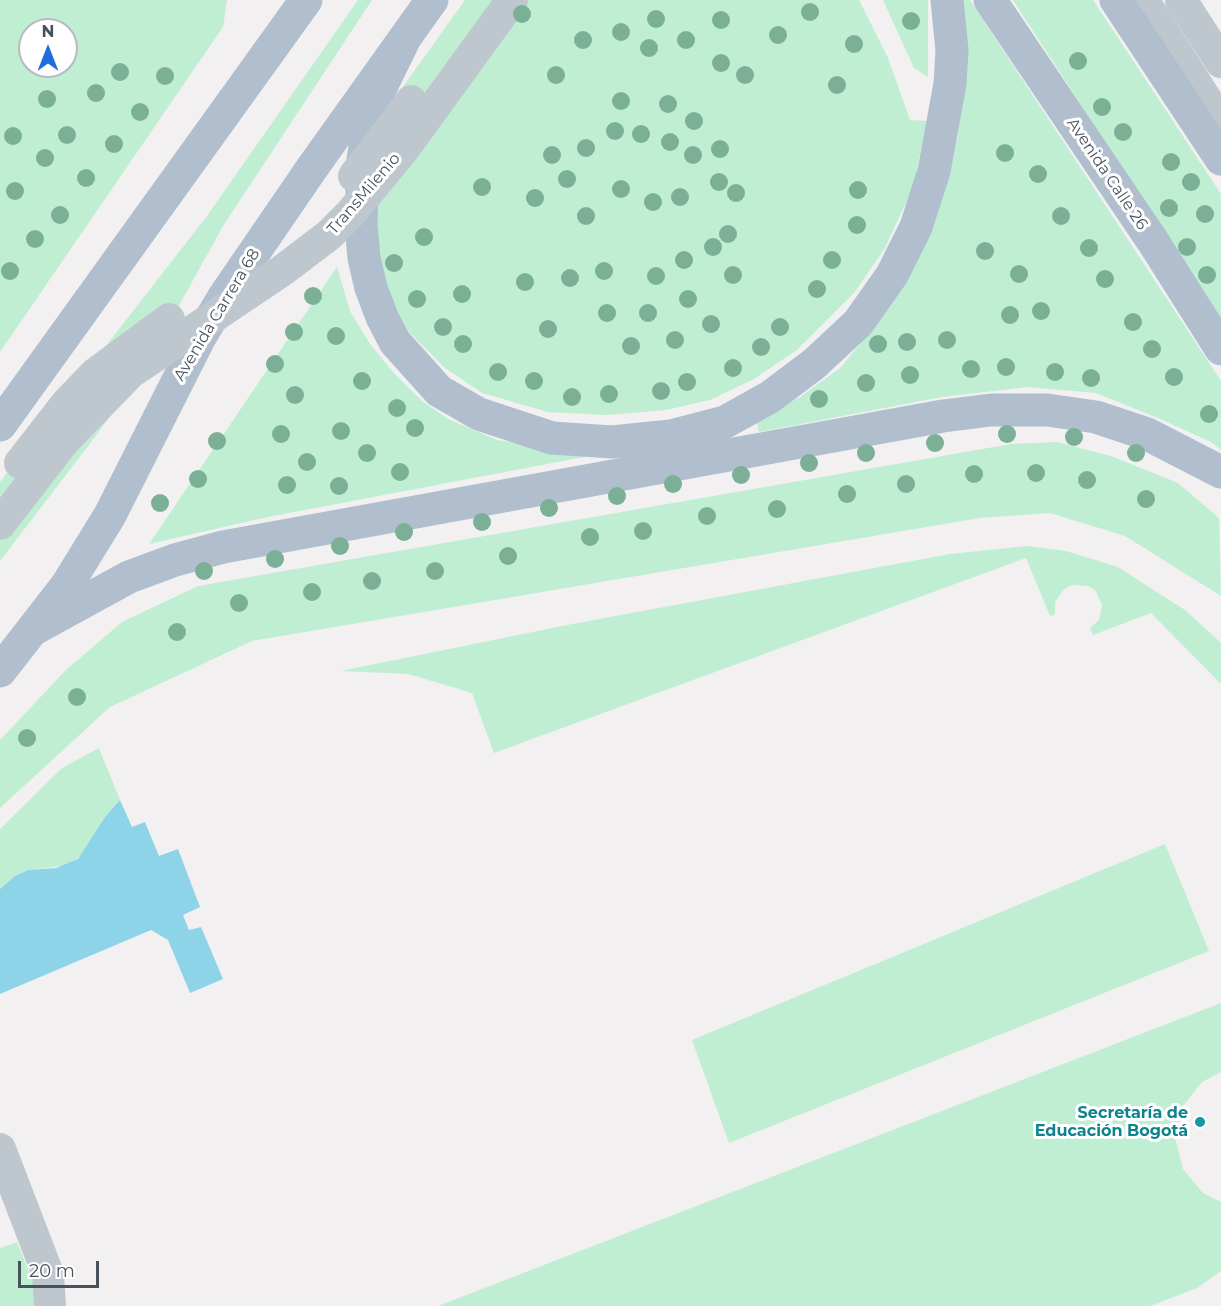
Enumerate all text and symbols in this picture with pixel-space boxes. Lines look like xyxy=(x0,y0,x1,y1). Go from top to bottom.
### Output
north arrow xyxy=(18,18,78,78)
text: N xyxy=(42,22,54,41)
street label: Avenida Calle 26 xyxy=(1063,114,1151,234)
street label: TransMilenio xyxy=(323,149,405,239)
street label: Avenida Carrera 68 xyxy=(170,245,264,385)
place label: Secretaría de Educación Bogotá xyxy=(1035,1103,1188,1141)
marker: Secretaría de Educación Bogotá xyxy=(1193,1115,1207,1129)
scale bar xyxy=(21,1249,102,1287)
text: 20 m xyxy=(29,1260,75,1282)

